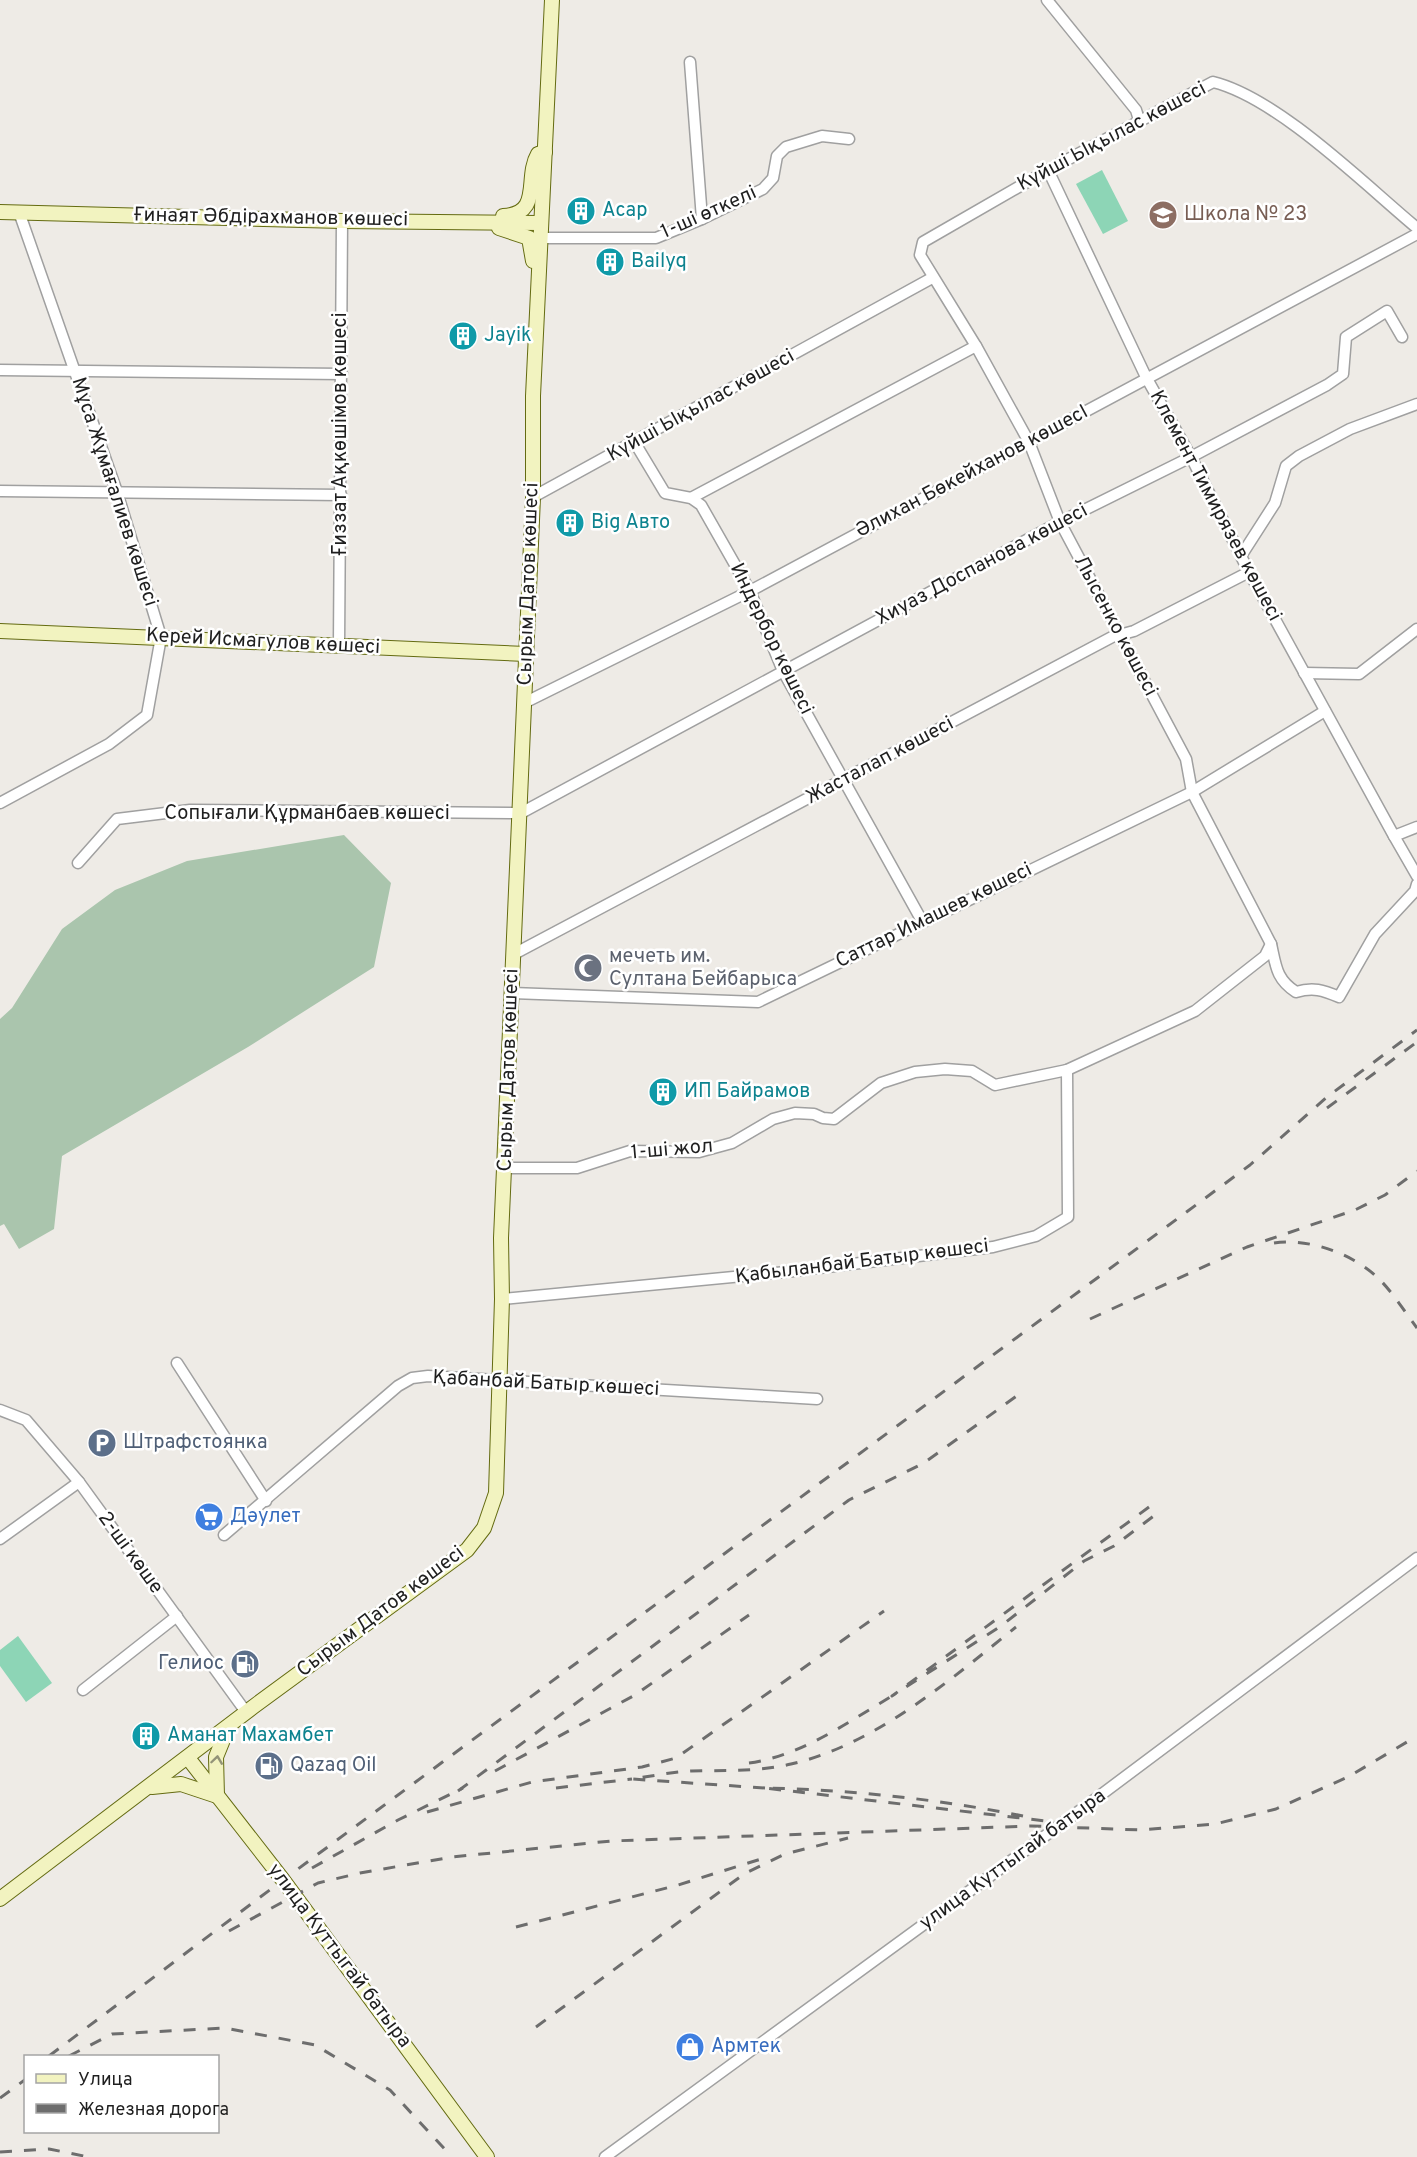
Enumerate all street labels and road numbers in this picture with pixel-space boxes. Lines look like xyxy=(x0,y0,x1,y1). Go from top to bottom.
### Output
street label: Күйші Ықылас көшесі xyxy=(1013,76,1211,198)
street label: 1-ші өткелі xyxy=(657,180,761,246)
street label: Ғинаят Әбдірахманов көшесі xyxy=(134,203,408,233)
street label: Ғиззат Ақкөшімов көшесi xyxy=(328,312,354,556)
street label: Күйші Ықылас көшесі xyxy=(603,344,799,468)
street label: Мұса Жұмағалиев көшесі xyxy=(65,374,163,610)
street label: Клемент Тимирязев көшесі xyxy=(1143,386,1287,626)
street label: Әлихан Бөкейханов көшесI xyxy=(851,399,1093,545)
street label: Сырым Датов көшесі xyxy=(512,482,546,686)
street label: Хиуаз Доспанова көшесі xyxy=(872,498,1092,632)
street label: Лысенко көшесі xyxy=(1067,551,1163,701)
street label: Индербор көшесі xyxy=(723,559,819,719)
street label: Керей Исмагулов көшесі xyxy=(145,623,381,661)
street label: Жасталап көшесі xyxy=(801,711,959,811)
street label: Сопығали Құрманбаев көшесі xyxy=(164,801,450,827)
street label: Саттар Имашев көшесі xyxy=(832,857,1036,975)
street label: Сырым Датов көшесі xyxy=(492,968,526,1172)
street label: 1-ші жол xyxy=(630,1133,714,1167)
street label: Қабыланбай Батыр көшесі xyxy=(734,1234,990,1290)
street label: Қабанбай Батыр көшесі xyxy=(432,1365,660,1403)
street label: 2-ші көше xyxy=(91,1507,169,1599)
street label: Сырым Датов көшесі xyxy=(292,1540,470,1684)
street label: улица Куттыгай батыра xyxy=(915,1784,1111,1936)
street label: улица Куттыгай батыра xyxy=(261,1859,417,2053)

